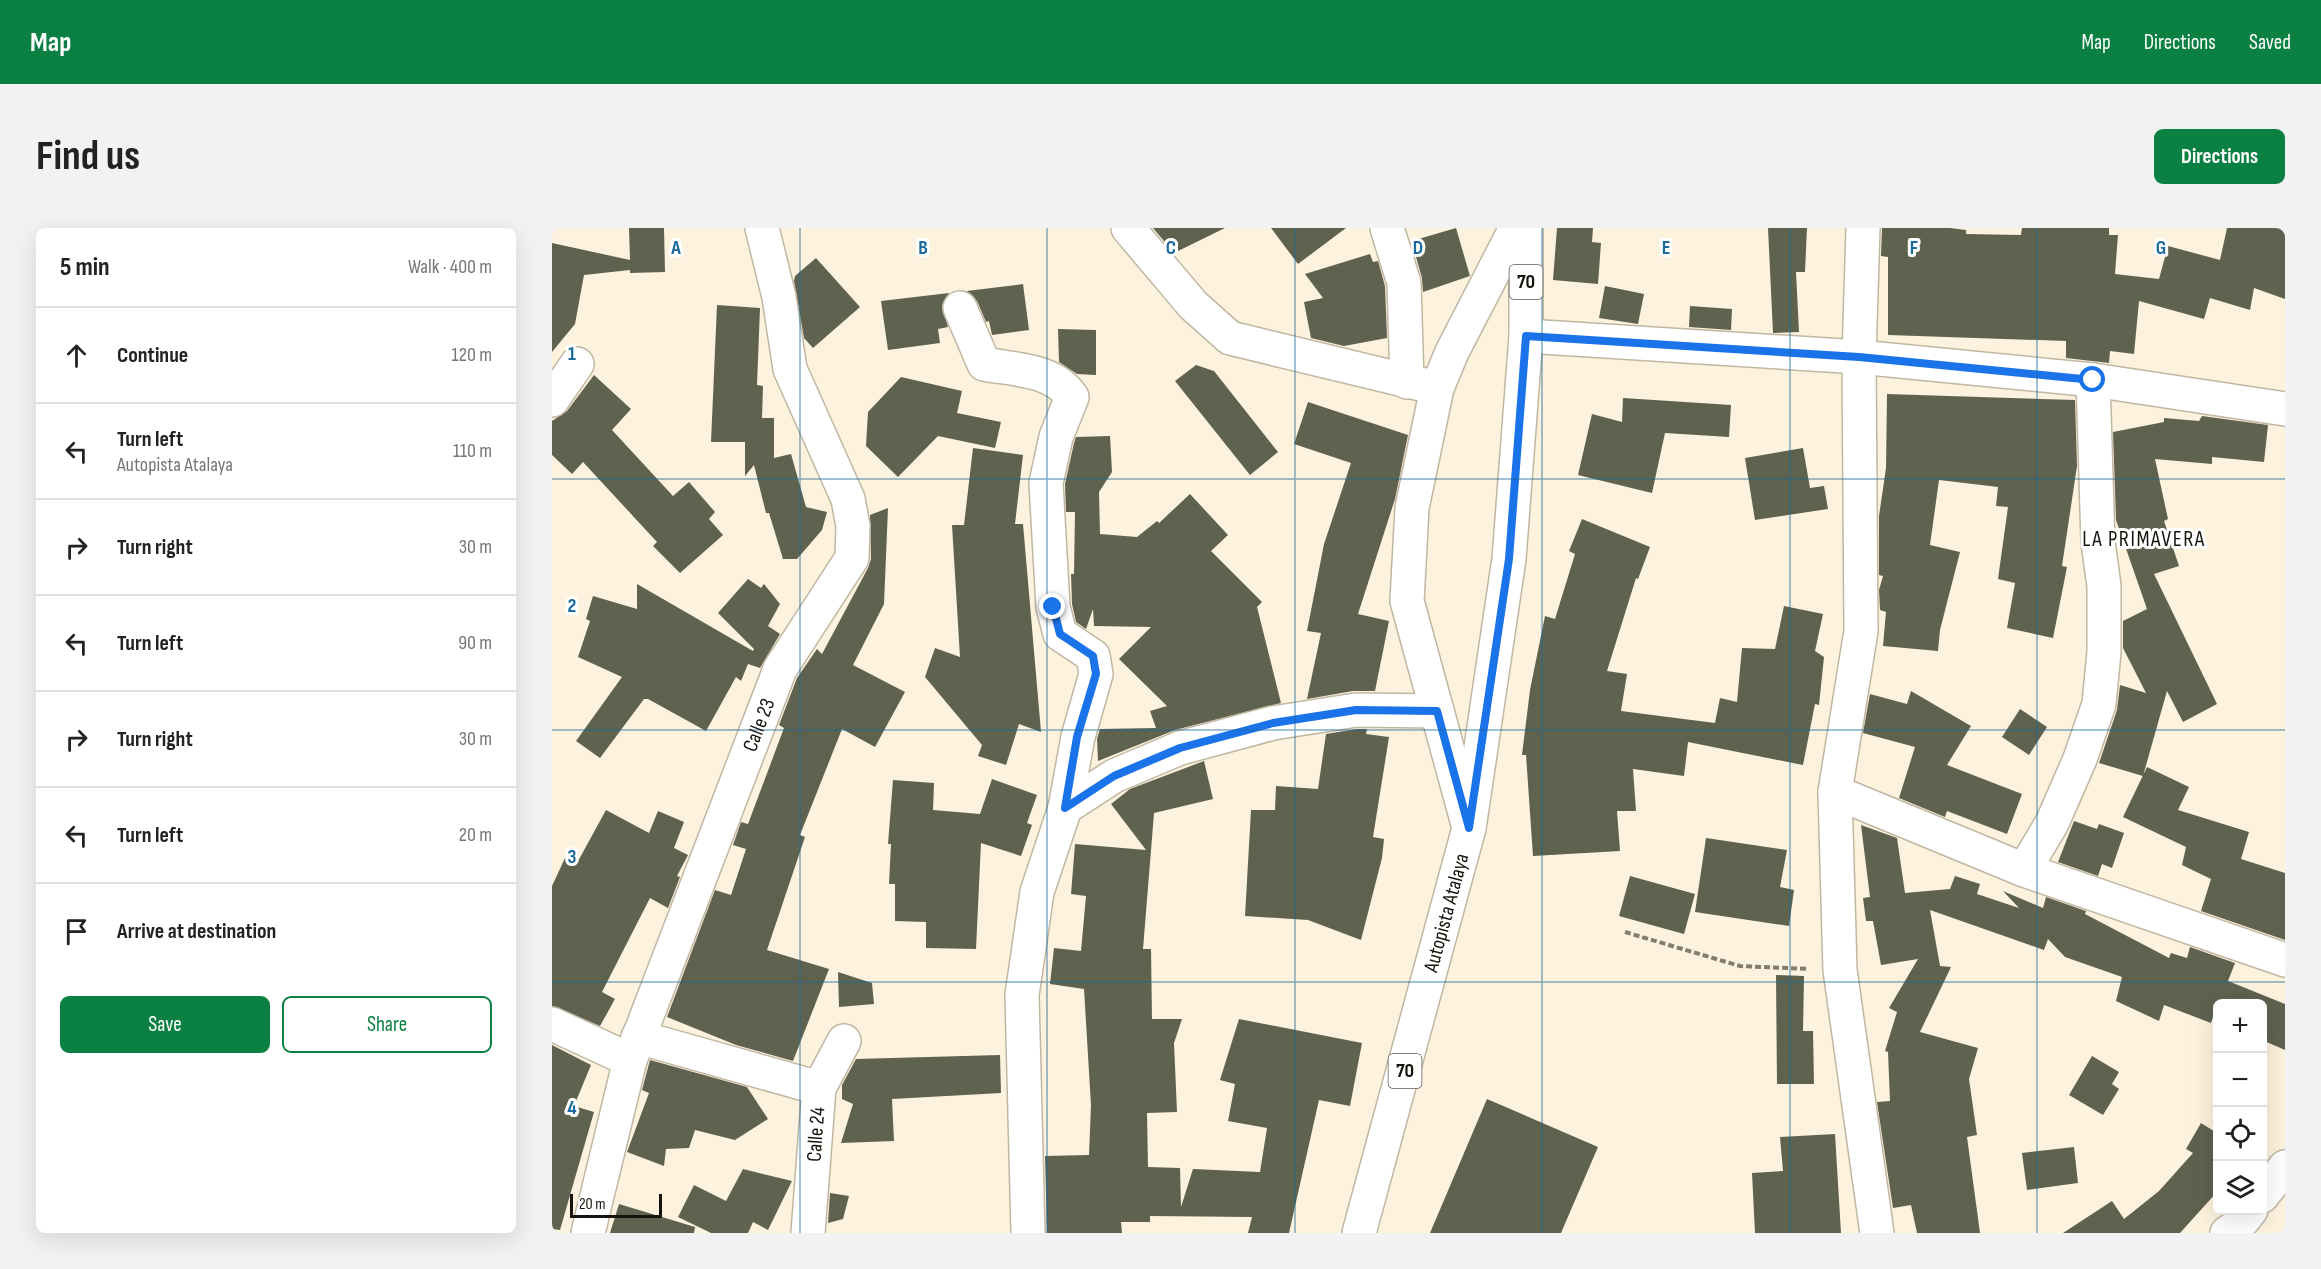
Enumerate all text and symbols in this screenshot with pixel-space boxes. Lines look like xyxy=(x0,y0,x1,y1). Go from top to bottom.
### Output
text: Map xyxy=(30,26,71,59)
text: Map xyxy=(2081,30,2111,55)
text: Directions xyxy=(2144,30,2216,55)
text: Saved xyxy=(2249,30,2291,55)
button: Directions xyxy=(2154,129,2285,184)
text: Find us xyxy=(36,131,140,182)
text: A xyxy=(670,236,681,260)
text: B xyxy=(918,236,928,260)
text: C xyxy=(1166,236,1176,260)
text: D xyxy=(1413,236,1423,260)
text: E xyxy=(1662,236,1670,260)
text: F xyxy=(1910,236,1918,260)
text: G xyxy=(2156,236,2166,260)
text: 5 min xyxy=(60,252,110,283)
text: Walk · 400 m xyxy=(408,255,492,279)
road number: 70 xyxy=(1510,265,1542,299)
icon: ahead xyxy=(60,339,93,372)
text: Continue xyxy=(117,342,188,369)
text: 1 xyxy=(568,342,576,366)
text: 120 m xyxy=(452,343,492,367)
route start xyxy=(2079,366,2105,392)
text: Turn left xyxy=(117,426,183,453)
icon: left xyxy=(60,435,93,468)
text: 110 m xyxy=(453,439,492,463)
text: Autopista Atalaya xyxy=(117,453,233,477)
district label: LA PRIMAVERA xyxy=(2082,526,2206,553)
icon: right xyxy=(60,531,93,564)
text: Turn right xyxy=(117,534,193,561)
text: 30 m xyxy=(459,535,492,559)
route end xyxy=(1039,593,1065,619)
text: 2 xyxy=(568,594,576,618)
icon: left xyxy=(60,627,93,660)
text: Turn left xyxy=(117,630,183,657)
text: 90 m xyxy=(458,631,492,655)
street label: Calle 23 xyxy=(737,695,780,755)
icon: right xyxy=(60,723,93,756)
text: Turn right xyxy=(117,726,193,753)
text: 30 m xyxy=(459,727,492,751)
icon: left xyxy=(60,819,93,852)
text: Turn left xyxy=(117,822,183,849)
text: 20 m xyxy=(459,823,492,847)
text: 3 xyxy=(568,845,577,869)
street label: Autopista Atalaya xyxy=(1418,851,1474,976)
icon: arrive xyxy=(60,915,93,948)
text: Arrive at destination xyxy=(117,918,276,945)
button: Save xyxy=(60,996,270,1053)
button: Share xyxy=(282,996,492,1053)
map controls xyxy=(2213,999,2267,1215)
button: + xyxy=(2213,999,2267,1053)
button: − xyxy=(2213,1053,2267,1107)
road number: 70 xyxy=(1388,1054,1422,1088)
text: 4 xyxy=(567,1096,577,1120)
street label: Calle 24 xyxy=(801,1106,830,1163)
button: locate xyxy=(2213,1107,2267,1161)
button: layers xyxy=(2213,1161,2267,1215)
scale bar xyxy=(570,1191,662,1218)
text: 20 m xyxy=(579,1195,606,1214)

